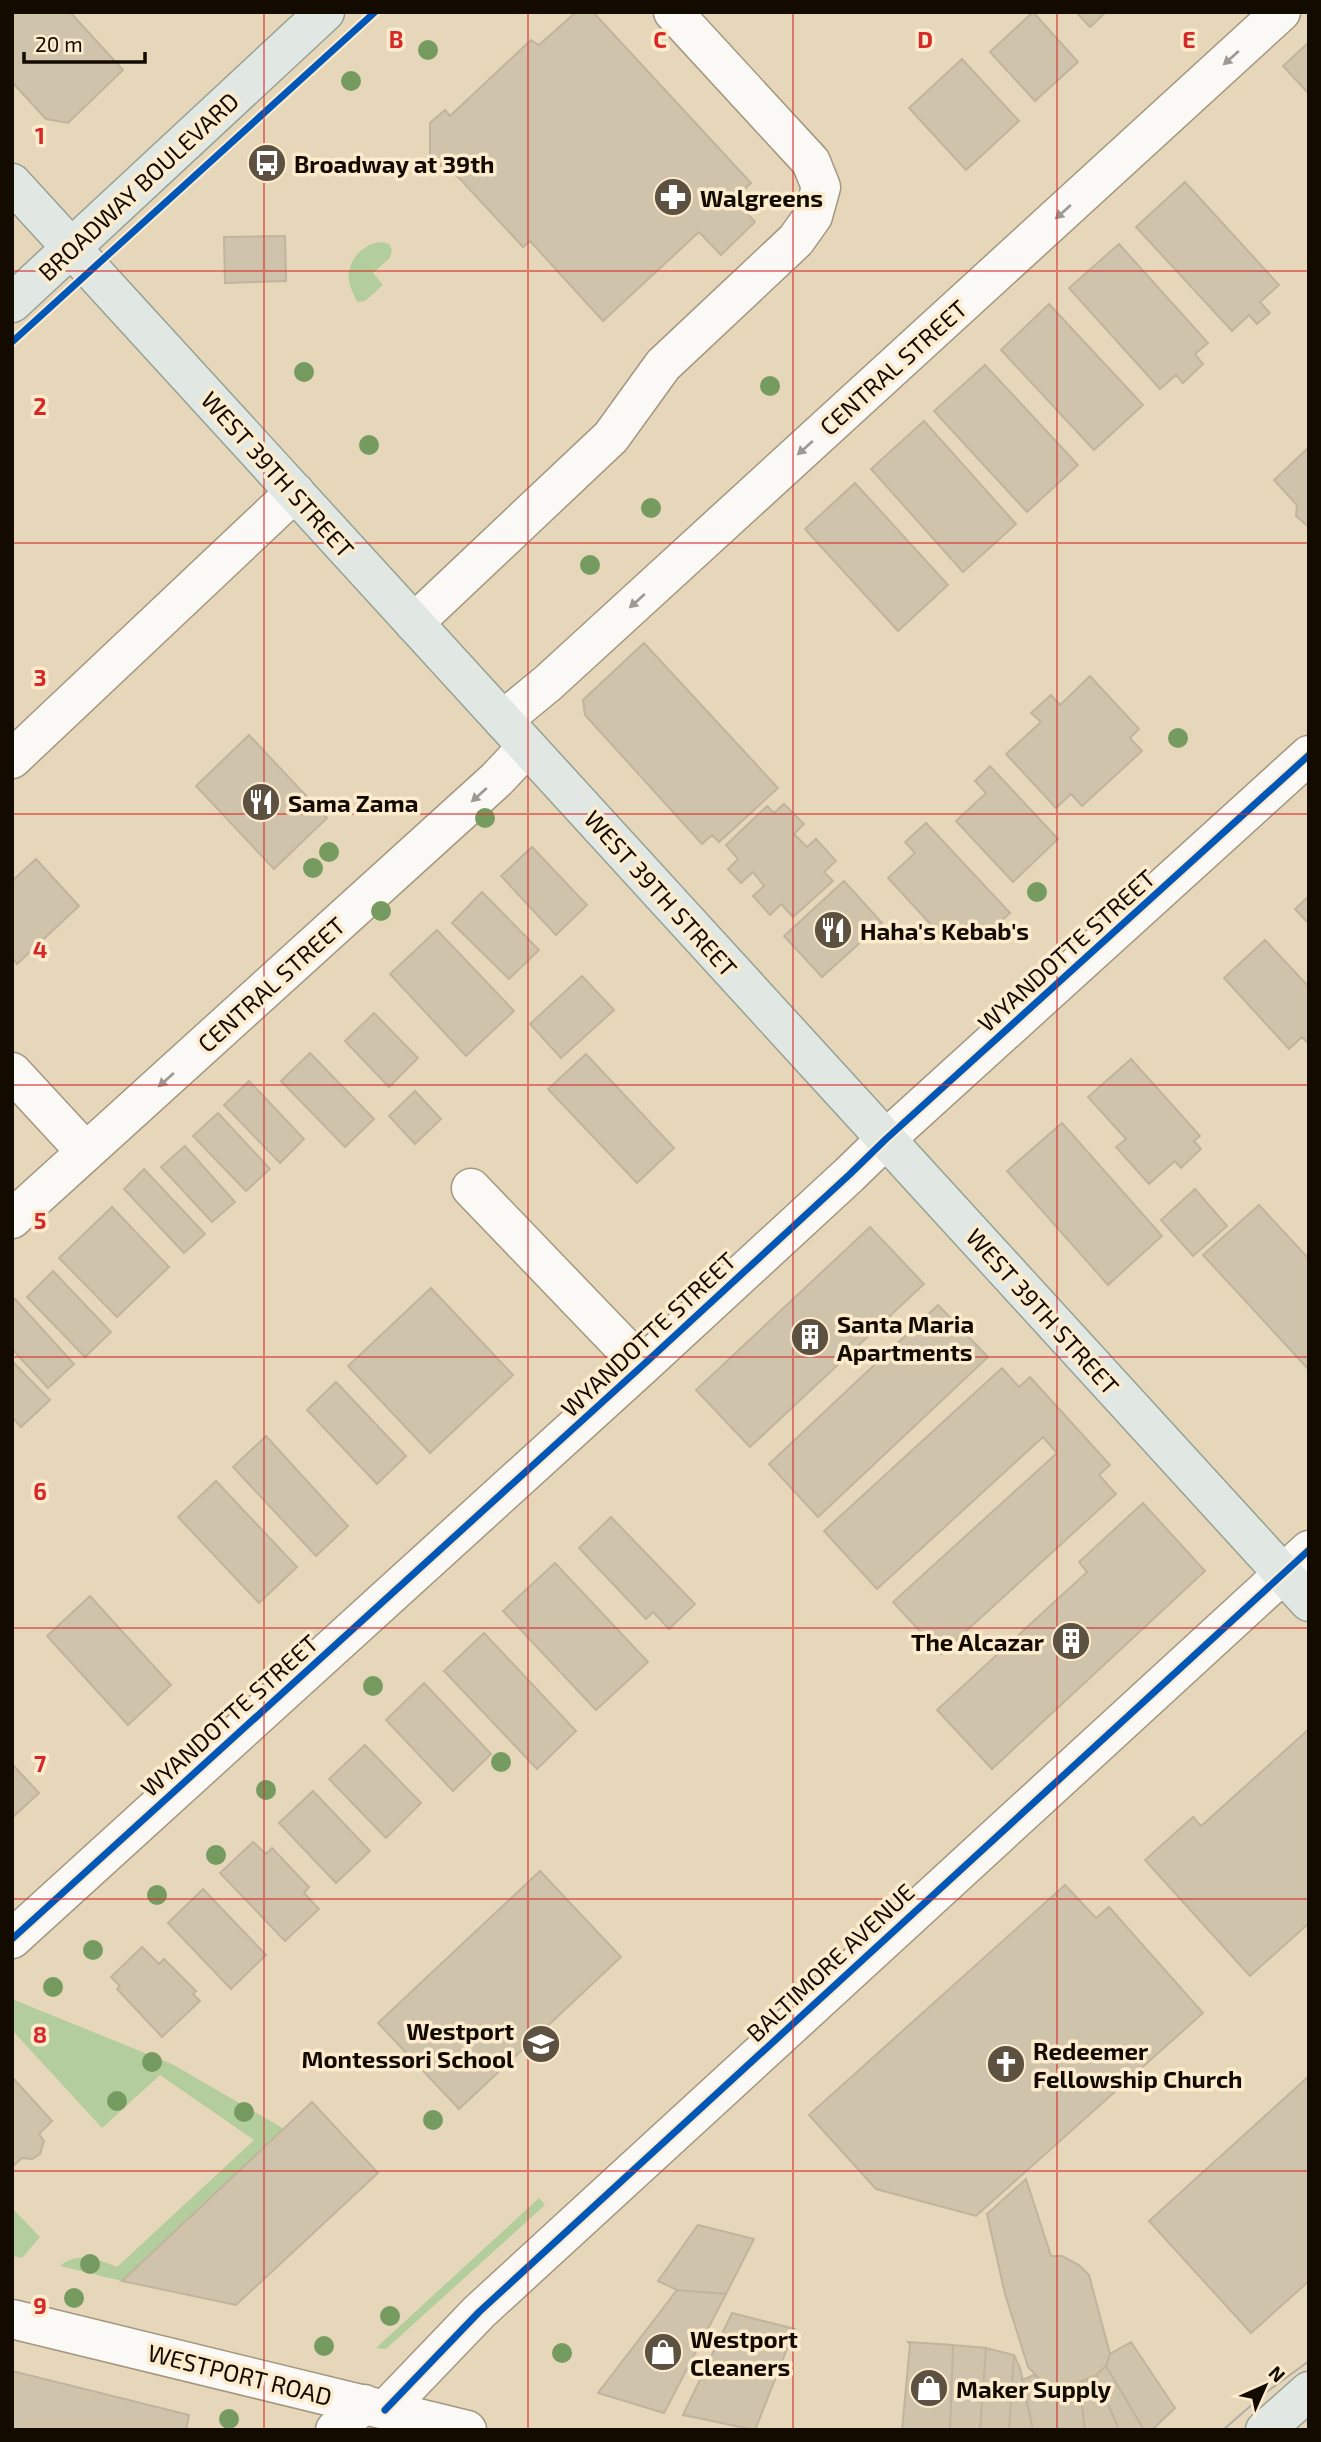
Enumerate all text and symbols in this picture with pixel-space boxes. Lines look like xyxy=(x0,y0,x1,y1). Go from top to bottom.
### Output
scale bar xyxy=(24,21,145,65)
text: B xyxy=(389,25,403,53)
text: C xyxy=(653,25,667,53)
text: D xyxy=(917,25,933,53)
text: E xyxy=(1182,25,1196,53)
text: 20 m xyxy=(35,31,83,56)
one-way arrow xyxy=(1223,50,1240,66)
street label: BROADWAY BOULEVARD xyxy=(32,86,244,286)
text: 1 xyxy=(35,121,45,149)
bus stop icon: Broadway at 39th xyxy=(246,142,288,184)
place label: Broadway at 39th xyxy=(294,149,494,178)
pharmacy icon: Walgreens xyxy=(652,176,694,218)
place label: Walgreens xyxy=(700,183,823,212)
one-way arrow xyxy=(1055,203,1072,219)
street label: CENTRAL STREET xyxy=(813,293,973,441)
street label: WEST 39TH STREET xyxy=(196,385,360,563)
text: 2 xyxy=(33,392,47,420)
one-way arrow xyxy=(796,440,814,456)
one-way arrow xyxy=(629,593,646,609)
text: 3 xyxy=(33,663,47,691)
restaurant icon: Sama Zama xyxy=(240,781,282,823)
one-way arrow xyxy=(470,787,488,803)
place label: Sama Zama xyxy=(288,788,418,817)
street label: WEST 39TH STREET xyxy=(579,804,743,982)
street label: WYANDOTTE STREET xyxy=(971,863,1161,1037)
restaurant icon: Haha's Kebab's xyxy=(812,909,854,951)
street label: CENTRAL STREET xyxy=(191,910,351,1058)
place label: Haha's Kebab's xyxy=(860,916,1029,945)
text: 4 xyxy=(33,935,47,963)
one-way arrow xyxy=(157,1072,175,1088)
text: 5 xyxy=(34,1206,46,1234)
street label: WEST 39TH STREET xyxy=(961,1222,1125,1400)
street label: WYANDOTTE STREET xyxy=(555,1245,741,1422)
place label: Santa Maria Apartments xyxy=(837,1309,974,1366)
building icon: Santa Maria Apartments xyxy=(789,1316,831,1358)
text: 6 xyxy=(33,1477,47,1505)
building icon: The Alcazar xyxy=(1050,1620,1092,1662)
place label: The Alcazar xyxy=(911,1627,1045,1656)
street label: WYANDOTTE STREET xyxy=(134,1628,324,1802)
text: 7 xyxy=(34,1749,46,1777)
street label: BALTIMORE AVENUE xyxy=(740,1877,920,2047)
place label: Westport Montessori School xyxy=(301,2016,514,2073)
text: 8 xyxy=(33,2020,47,2048)
school or university icon: Westport Montessori School xyxy=(520,2023,562,2065)
place label: Redeemer Fellowship Church xyxy=(1033,2036,1243,2093)
church icon: Redeemer Fellowship Church xyxy=(985,2043,1027,2085)
text: 9 xyxy=(33,2291,47,2319)
place label: Westport Cleaners xyxy=(690,2324,798,2381)
shop icon: Westport Cleaners xyxy=(642,2331,684,2373)
street label: WESTPORT ROAD xyxy=(145,2337,335,2411)
north arrow xyxy=(1230,2351,1300,2421)
text: N xyxy=(1264,2361,1290,2387)
shop icon: Maker Supply xyxy=(908,2367,950,2409)
place label: Maker Supply xyxy=(956,2374,1111,2403)

